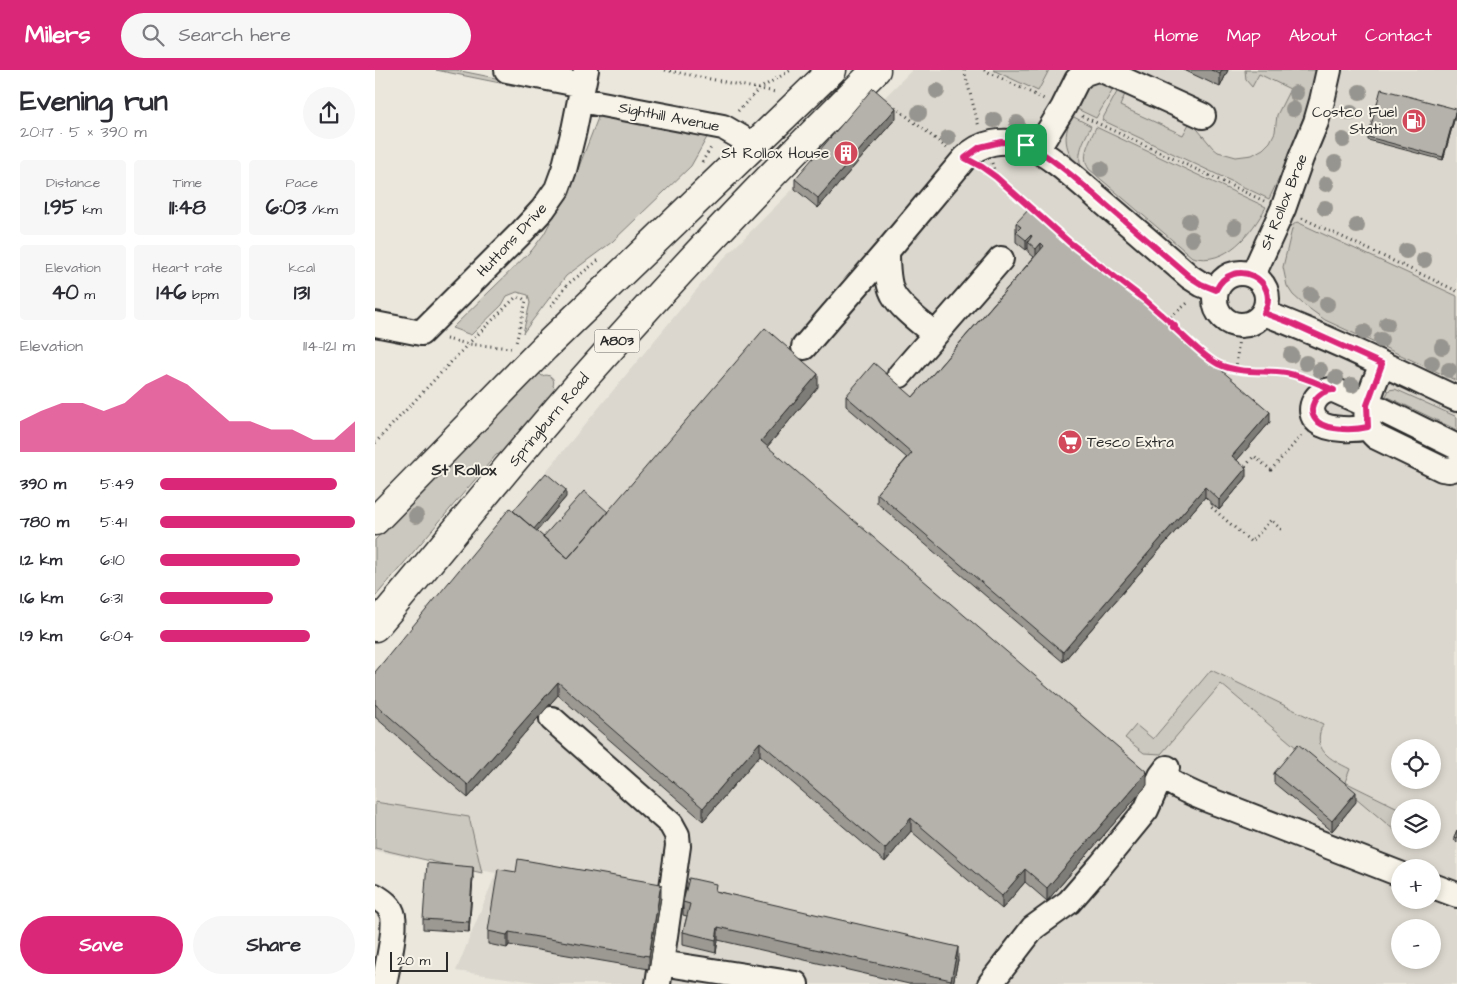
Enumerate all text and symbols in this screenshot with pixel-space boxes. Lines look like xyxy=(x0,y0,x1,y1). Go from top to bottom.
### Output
search box xyxy=(121,13,471,58)
text: Milers xyxy=(25,18,91,52)
icon: search xyxy=(139,21,167,49)
text: Search here xyxy=(179,22,291,49)
text: Home xyxy=(1154,23,1199,48)
text: Map xyxy=(1227,23,1261,48)
text: About xyxy=(1289,23,1337,48)
text: Contact xyxy=(1365,23,1432,48)
text: Evening run xyxy=(20,82,168,121)
button: share xyxy=(303,87,355,139)
street label: Sighthill Avenue xyxy=(617,97,721,138)
place label: Costco Fuel Station xyxy=(1312,102,1397,140)
fuel station icon: Costco Fuel Station xyxy=(1401,108,1427,134)
text: 20:17 · 5 × 390 m xyxy=(20,121,147,143)
pin xyxy=(1005,124,1047,166)
icon: arrive xyxy=(1012,131,1040,159)
building icon: St Rollox House xyxy=(833,140,859,166)
place label: St Rollox House xyxy=(721,143,829,164)
street label: St Rollox Brae xyxy=(1255,151,1313,253)
text: Distance xyxy=(46,173,100,193)
text: Time xyxy=(173,173,202,193)
text: Pace xyxy=(286,173,318,193)
text: 1.95 xyxy=(44,193,77,222)
text: 11:48 xyxy=(169,193,206,222)
text: 6:03 xyxy=(266,193,306,222)
street label: Huttons Drive xyxy=(472,198,552,282)
text: km xyxy=(77,200,102,220)
text: /km xyxy=(306,200,338,220)
text: Elevation xyxy=(46,258,101,278)
text: Heart rate xyxy=(152,258,223,278)
text: kcal xyxy=(288,258,315,278)
text: 40 xyxy=(51,278,79,307)
text: 146 xyxy=(156,278,186,307)
text: 131 xyxy=(294,278,310,307)
text: m xyxy=(79,285,95,305)
text: bpm xyxy=(186,285,219,305)
road number: A803 xyxy=(595,330,639,352)
text: Elevation xyxy=(20,335,83,357)
text: 114–121 m xyxy=(303,335,355,357)
street label: Springburn Road xyxy=(504,369,595,472)
supermarket icon: Tesco Extra xyxy=(1057,429,1083,455)
place label: Tesco Extra xyxy=(1087,432,1174,453)
district label: St Rollox xyxy=(430,459,497,481)
text: 390 m xyxy=(20,473,66,495)
text: 5:49 xyxy=(100,473,134,495)
text: 780 m xyxy=(20,511,69,533)
text: 5:41 xyxy=(100,511,127,533)
text: 1.2 km xyxy=(20,549,62,571)
text: 6:10 xyxy=(100,549,125,571)
text: 1.6 km xyxy=(20,587,63,609)
text: 6:31 xyxy=(100,587,123,609)
text: 1.9 km xyxy=(20,625,62,647)
text: 6:04 xyxy=(100,625,134,647)
map controls xyxy=(1391,739,1441,969)
button: locate xyxy=(1391,739,1441,789)
button: layers xyxy=(1391,799,1441,849)
button: + xyxy=(1391,859,1441,909)
button: Save xyxy=(20,916,183,974)
button: Share xyxy=(193,916,355,974)
button: − xyxy=(1391,919,1441,969)
scale bar xyxy=(390,949,447,972)
text: 20 m xyxy=(397,951,430,971)

